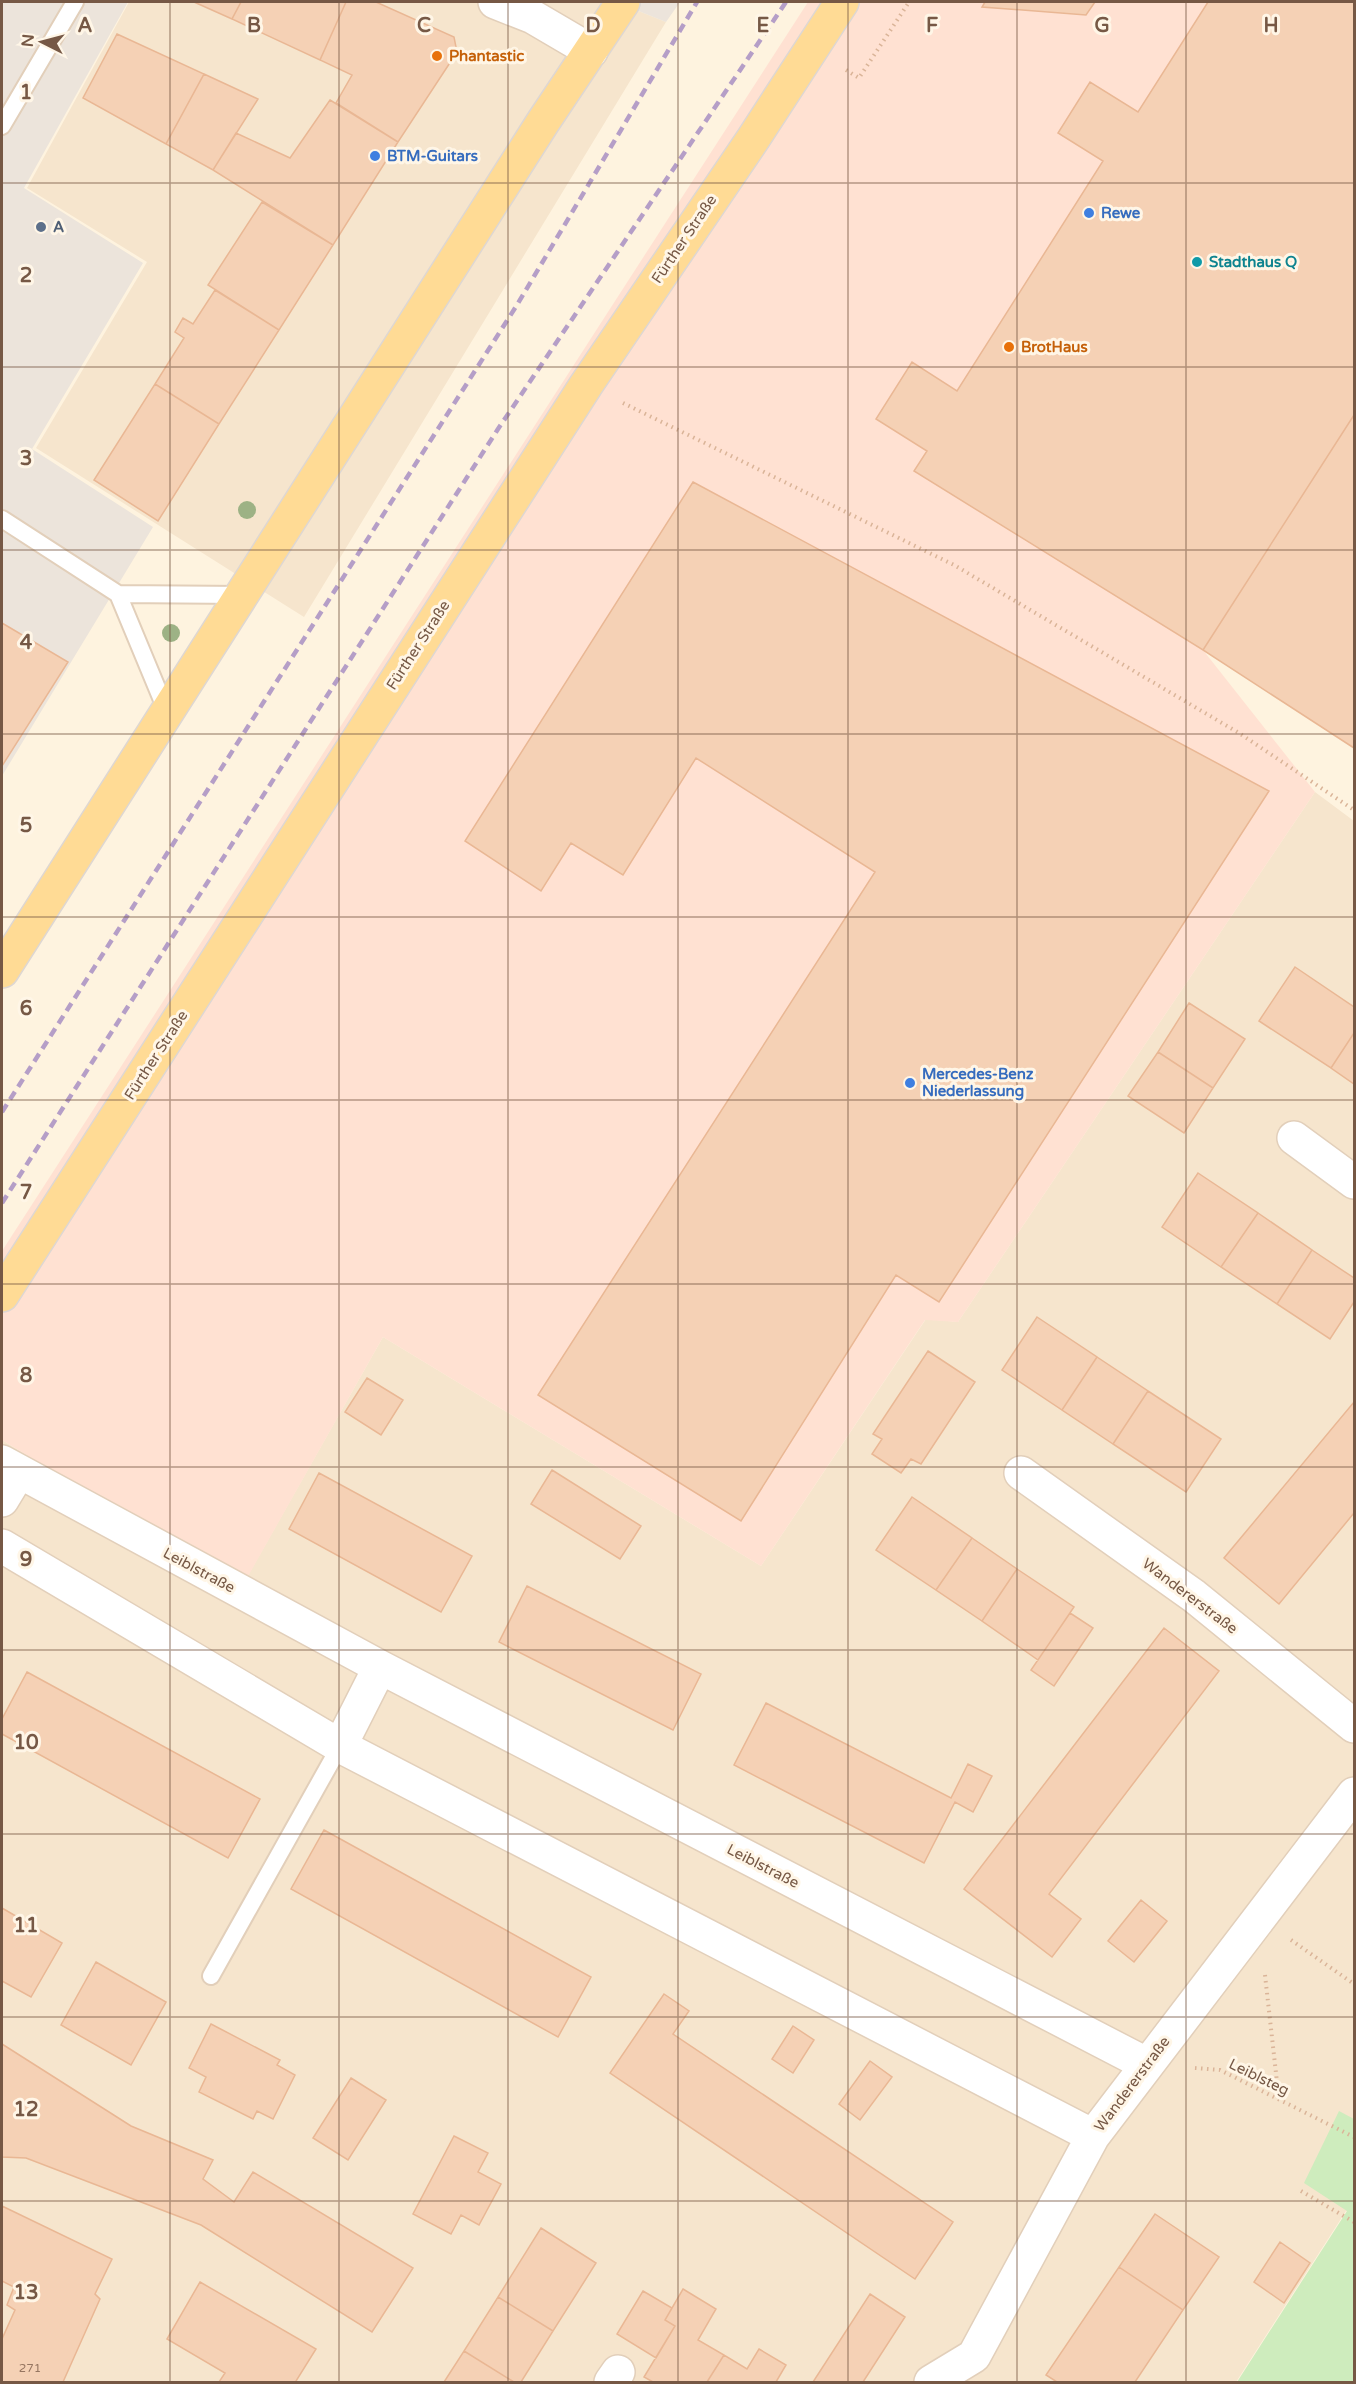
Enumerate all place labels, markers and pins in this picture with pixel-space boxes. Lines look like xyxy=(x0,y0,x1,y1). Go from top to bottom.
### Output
place label: Phantastic xyxy=(449,47,524,65)
marker: Phantastic xyxy=(430,49,444,63)
place label: BTM-Guitars xyxy=(387,147,478,165)
marker: BTM-Guitars xyxy=(368,149,382,163)
place label: Rewe xyxy=(1101,204,1141,222)
marker: Rewe xyxy=(1082,206,1096,220)
place label: A xyxy=(53,218,64,236)
marker: A xyxy=(34,220,48,234)
place label: Stadthaus Q xyxy=(1209,253,1297,271)
marker: Stadthaus Q xyxy=(1190,255,1204,269)
place label: BrotHaus xyxy=(1021,338,1088,356)
marker: BrotHaus xyxy=(1002,340,1016,354)
place label: Mercedes-Benz Niederlassung xyxy=(922,1065,1034,1101)
marker: Mercedes-Benz Niederlassung xyxy=(903,1076,917,1090)

